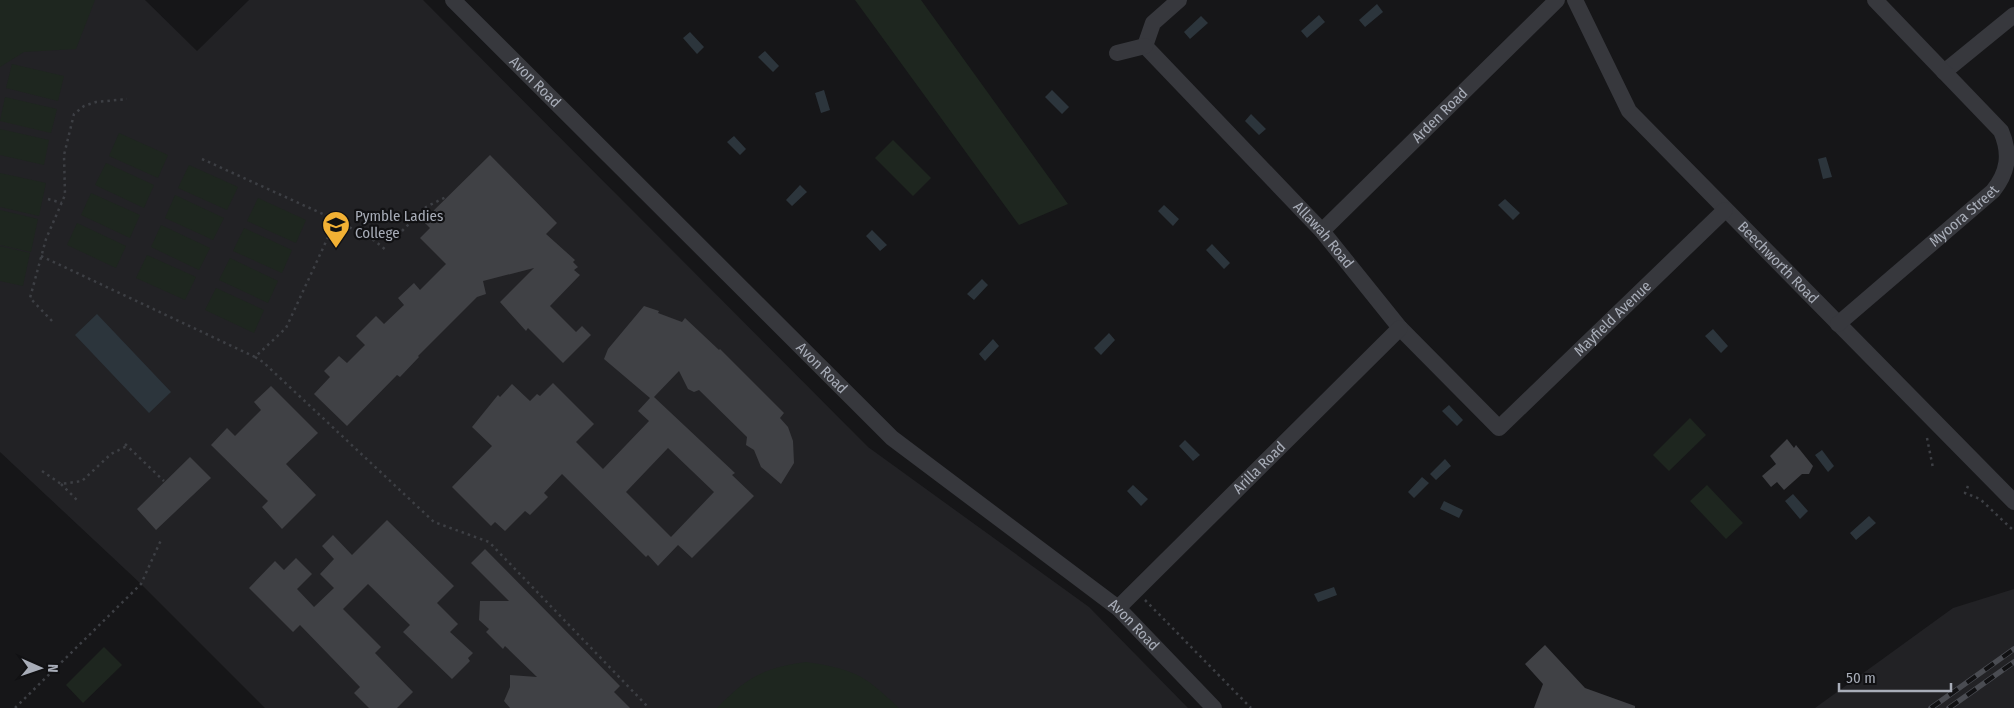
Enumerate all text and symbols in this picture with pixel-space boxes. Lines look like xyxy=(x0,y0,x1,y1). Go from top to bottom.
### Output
street label: Avon Road xyxy=(506,53,564,111)
street label: Arden Road xyxy=(1408,84,1471,147)
street label: Myoora Street xyxy=(1926,182,2003,251)
street label: Allawah Road xyxy=(1290,198,1357,272)
place label: Pymble Ladies College xyxy=(355,207,443,242)
school or university icon: Pymble Ladies College xyxy=(321,210,351,249)
street label: Beechworth Road xyxy=(1734,218,1822,307)
street label: Mayfield Avenue xyxy=(1570,277,1655,360)
street label: Avon Road xyxy=(792,339,851,397)
street label: Arilla Road xyxy=(1229,438,1289,498)
street label: Avon Road xyxy=(1105,595,1163,654)
north arrow xyxy=(15,643,65,693)
scale bar xyxy=(1839,660,1952,692)
text: N xyxy=(44,664,61,673)
text: 50 m xyxy=(1846,669,1876,687)

